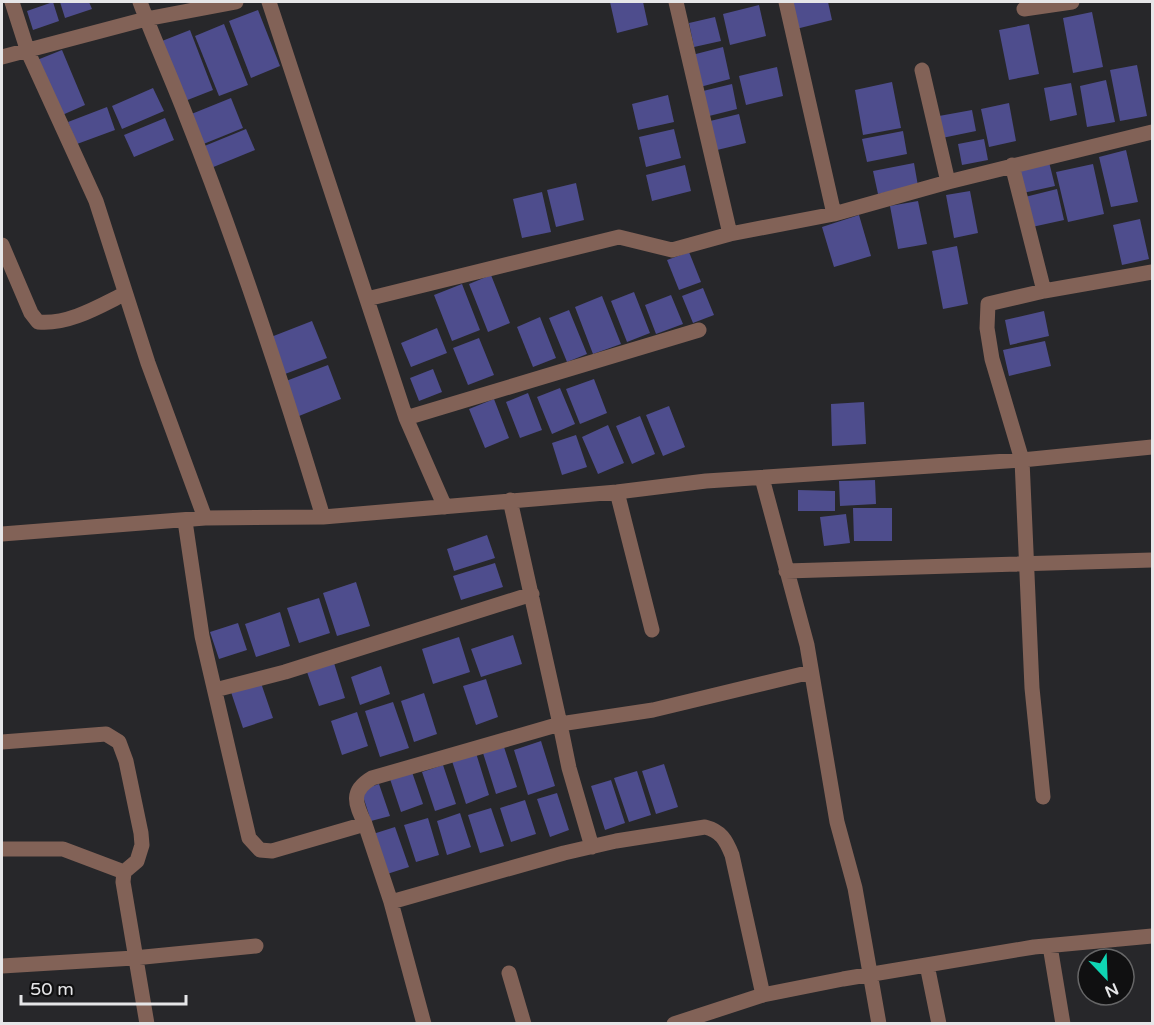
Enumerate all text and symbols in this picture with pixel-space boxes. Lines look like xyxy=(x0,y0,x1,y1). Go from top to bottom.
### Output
north arrow xyxy=(1076,947,1136,1007)
scale bar xyxy=(21,968,186,1006)
text: 50 m xyxy=(30,978,74,1000)
text: N xyxy=(1102,978,1121,1002)

